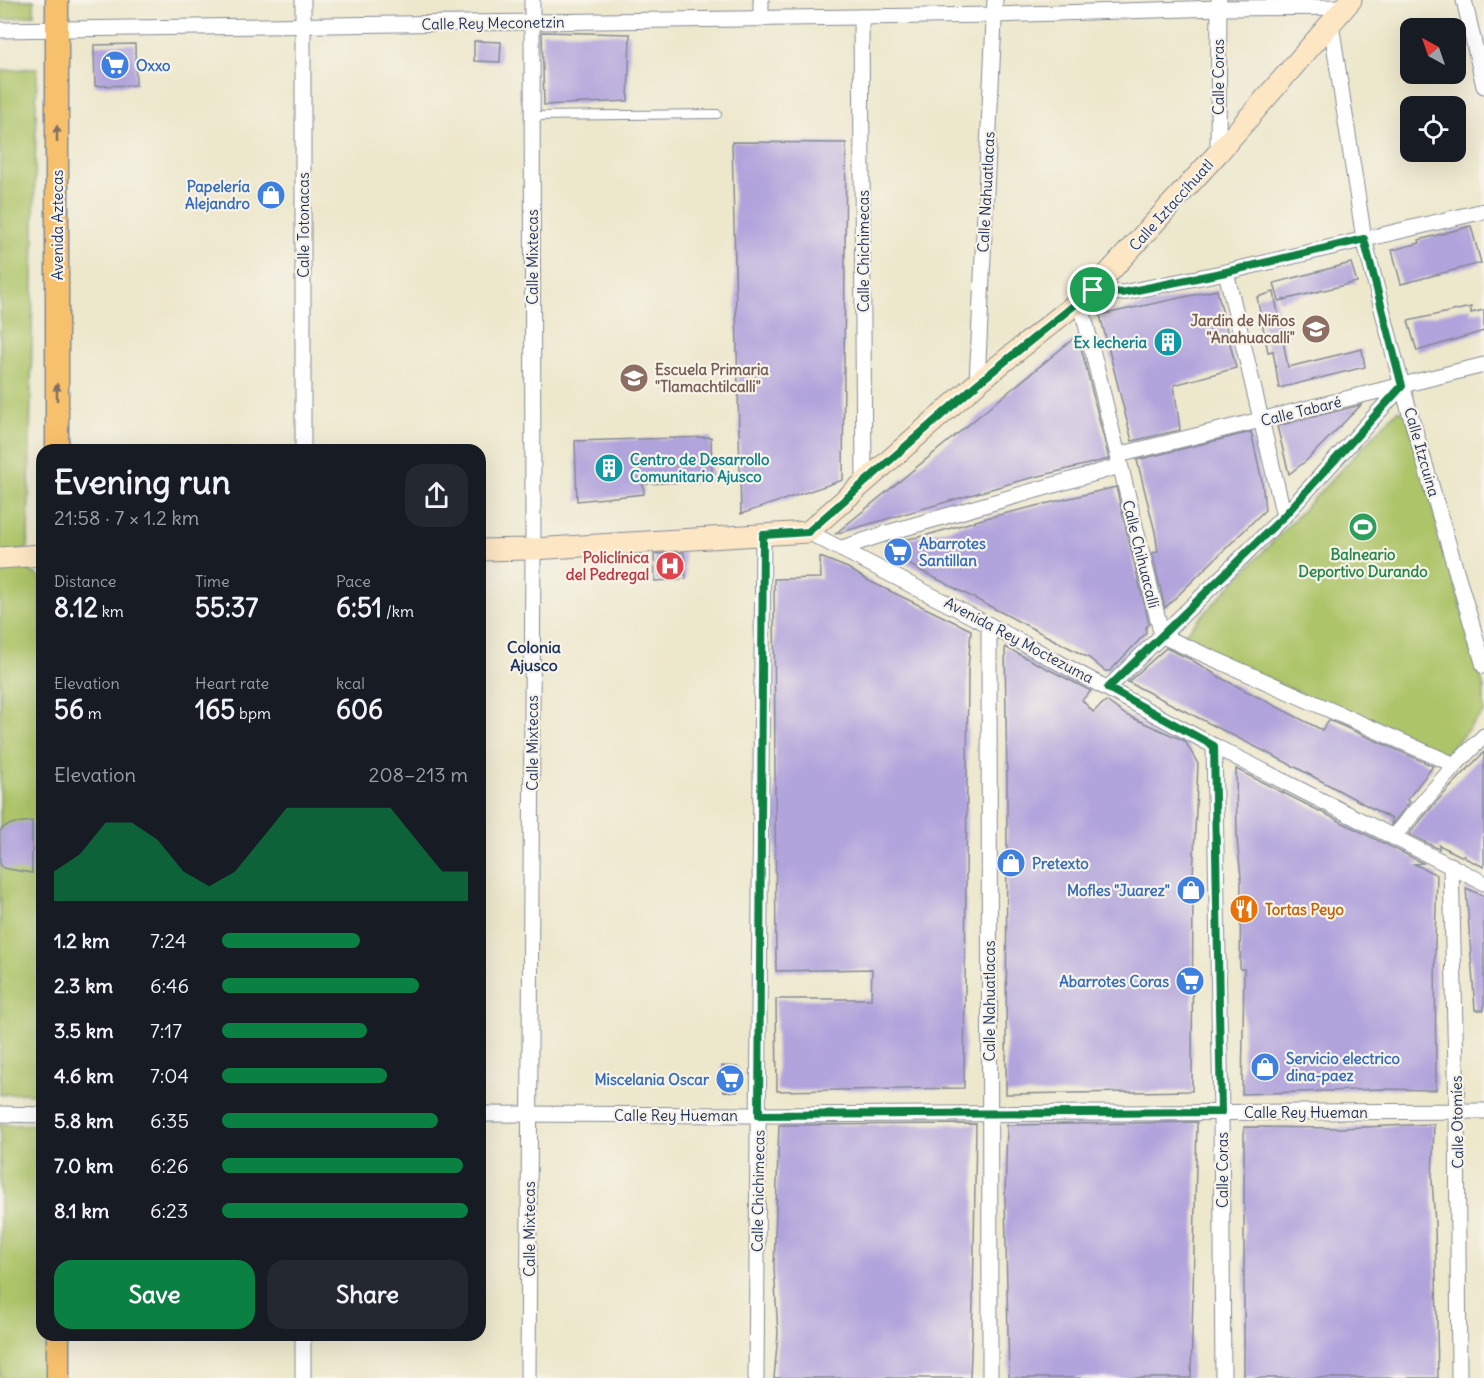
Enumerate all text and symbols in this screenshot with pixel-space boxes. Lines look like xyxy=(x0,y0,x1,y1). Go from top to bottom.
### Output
street label: Calle Rey Meconetzin xyxy=(421,12,565,34)
north arrow xyxy=(1400,18,1466,84)
map controls xyxy=(1400,18,1466,162)
street label: Calle Coras xyxy=(1209,39,1228,115)
supermarket icon: Oxxo xyxy=(99,49,131,81)
place label: Oxxo xyxy=(136,56,171,75)
button: locate xyxy=(1400,96,1466,162)
one-way arrow xyxy=(52,124,62,143)
street label: Calle Nahuatlacas xyxy=(973,131,999,253)
street label: Calle Iztaccíhuatl xyxy=(1125,155,1217,255)
street label: Avenida Aztecas xyxy=(48,170,67,280)
street label: Calle Totonacas xyxy=(294,172,313,278)
place label: Papelería Alejandro xyxy=(185,177,251,213)
shop icon: Papelería Alejandro xyxy=(255,179,287,211)
street label: Calle Chichimecas xyxy=(854,190,873,312)
street label: Calle Mixtecas xyxy=(523,209,542,305)
pin xyxy=(1067,264,1118,315)
icon: arrive xyxy=(1076,273,1109,306)
place label: Jardin de Niños "Anahuacalli" xyxy=(1190,311,1295,347)
school or university icon: Jardin de Niños "Anahuacalli" xyxy=(1300,313,1332,345)
building icon: Ex lecheria xyxy=(1152,326,1184,358)
place label: Ex lecheria xyxy=(1073,333,1147,352)
place label: Escuela Primaria "Tlamachtilcalli" xyxy=(655,360,769,396)
school or university icon: Escuela Primaria "Tlamachtilcalli" xyxy=(618,362,650,394)
one-way arrow xyxy=(52,382,62,401)
street label: Calle Tabaré xyxy=(1259,392,1343,430)
street label: Calle Itzcuina xyxy=(1400,405,1444,499)
place label: Centro de Desarrollo Comunitario Ajusco xyxy=(630,450,770,486)
building icon: Centro de Desarrollo Comunitario Ajusco xyxy=(593,452,625,484)
text: Evening run xyxy=(54,461,230,503)
button: share xyxy=(405,464,468,527)
street label: Calle Chihuacalli xyxy=(1118,498,1164,610)
text: 21:58 · 7 × 1.2 km xyxy=(54,505,199,530)
sports icon: Balneario Deportivo Durando xyxy=(1347,511,1379,543)
place label: Abarrotes Santillan xyxy=(919,534,986,570)
supermarket icon: Abarrotes Santillan xyxy=(882,536,914,568)
place label: Balneario Deportivo Durando xyxy=(1298,545,1428,582)
place label: Policlínica del Pedregal xyxy=(566,548,649,585)
hospital icon: Policlínica del Pedregal xyxy=(654,550,686,582)
text: Distance xyxy=(54,571,116,591)
text: Time xyxy=(195,571,230,591)
text: Pace xyxy=(336,571,371,591)
text: 8.12 xyxy=(54,591,98,624)
text: 55:37 xyxy=(195,591,258,624)
text: 6:51 xyxy=(336,591,382,624)
street label: Avenida Rey Moctezuma xyxy=(941,593,1097,688)
text: km xyxy=(98,601,124,621)
text: /km xyxy=(382,601,414,621)
district label: Colonia Ajusco xyxy=(507,637,561,675)
text: Elevation xyxy=(54,673,120,693)
text: Heart rate xyxy=(195,673,269,693)
text: kcal xyxy=(336,673,365,693)
text: 56 xyxy=(54,693,84,726)
text: 165 xyxy=(195,693,235,726)
text: 606 xyxy=(336,693,383,726)
street label: Calle Mixtecas xyxy=(523,695,542,791)
text: m xyxy=(84,703,102,723)
text: bpm xyxy=(235,703,271,723)
text: Elevation xyxy=(54,762,136,787)
text: 208–213 m xyxy=(368,762,468,787)
shop icon: Pretexto xyxy=(995,847,1027,879)
place label: Pretexto xyxy=(1032,854,1089,873)
shop icon: Mofles "Juarez" xyxy=(1175,874,1207,906)
place label: Mofles "Juarez" xyxy=(1067,881,1170,900)
restaurant icon: Tortas Peyo xyxy=(1228,893,1260,925)
place label: Tortas Peyo xyxy=(1265,900,1344,920)
text: 1.2 km xyxy=(54,928,110,953)
text: 7:24 xyxy=(150,928,187,953)
street label: Calle Nahuatlacas xyxy=(980,940,999,1062)
supermarket icon: Abarrotes Coras xyxy=(1174,965,1206,997)
place label: Abarrotes Coras xyxy=(1059,972,1169,991)
text: 2.3 km xyxy=(54,973,113,998)
text: 6:46 xyxy=(150,973,189,998)
text: 3.5 km xyxy=(54,1018,114,1043)
text: 7:17 xyxy=(150,1018,182,1043)
place label: Servicio electrico dina-paez xyxy=(1286,1049,1400,1086)
shop icon: Servicio electrico dina-paez xyxy=(1249,1051,1281,1083)
text: 4.6 km xyxy=(54,1063,114,1088)
text: 7:04 xyxy=(150,1063,189,1088)
supermarket icon: Miscelania Oscar xyxy=(714,1063,746,1095)
place label: Miscelania Oscar xyxy=(595,1070,710,1089)
street label: Calle Otomíes xyxy=(1447,1075,1467,1169)
street label: Calle Rey Hueman xyxy=(1244,1103,1368,1122)
street label: Calle Rey Hueman xyxy=(614,1106,738,1125)
text: 5.8 km xyxy=(54,1108,114,1133)
text: 6:35 xyxy=(150,1108,189,1133)
street label: Calle Chichimecas xyxy=(747,1129,769,1252)
street label: Calle Coras xyxy=(1213,1132,1232,1208)
text: 7.0 km xyxy=(54,1153,114,1178)
text: 6:26 xyxy=(150,1153,189,1178)
street label: Calle Mixtecas xyxy=(520,1181,539,1277)
text: 8.1 km xyxy=(54,1198,109,1223)
text: 6:23 xyxy=(150,1198,188,1223)
button: Save xyxy=(54,1260,255,1329)
button: Share xyxy=(267,1260,468,1329)

